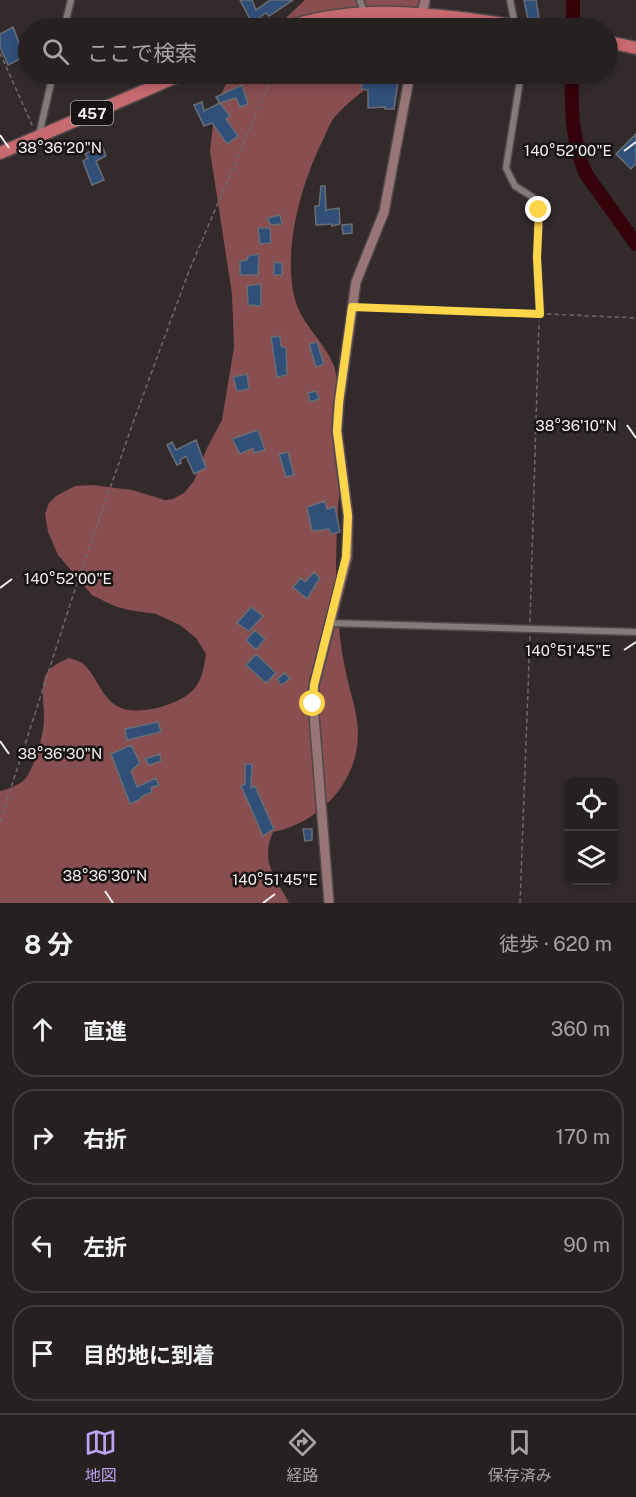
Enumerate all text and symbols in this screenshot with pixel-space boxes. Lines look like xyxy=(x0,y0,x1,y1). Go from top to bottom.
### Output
search box xyxy=(18,18,618,84)
icon: search xyxy=(39,35,72,68)
text: ここで検索 xyxy=(87,40,197,66)
road number: 457 xyxy=(71,101,113,125)
text: 38°36'20"N xyxy=(18,139,102,156)
text: 140°52'00"E xyxy=(524,142,612,159)
route end xyxy=(525,196,551,222)
text: 38°36'10"N xyxy=(535,417,617,434)
text: 140°52'00"E xyxy=(24,570,112,587)
text: 140°51'45"E xyxy=(525,642,611,659)
route start xyxy=(299,690,325,716)
text: 38°36'30"N xyxy=(18,745,102,762)
map controls xyxy=(564,777,618,885)
button: locate xyxy=(564,777,618,831)
button: layers xyxy=(564,831,618,885)
text: 38°36'30"N xyxy=(63,867,147,884)
text: 140°51'45"E xyxy=(232,871,318,888)
text: 8 分 xyxy=(24,929,73,960)
text: 徒歩 · 620 m xyxy=(499,932,612,956)
icon: ahead xyxy=(26,1013,59,1046)
text: 360 m xyxy=(551,1017,610,1041)
text: 直進 xyxy=(83,1018,127,1044)
icon: right xyxy=(26,1121,59,1154)
text: 170 m xyxy=(556,1125,610,1149)
text: 右折 xyxy=(83,1126,127,1152)
icon: left xyxy=(26,1229,59,1262)
text: 90 m xyxy=(563,1233,610,1257)
text: 左折 xyxy=(83,1234,127,1260)
icon: arrive xyxy=(26,1337,59,1370)
text: 目的地に到着 xyxy=(83,1342,215,1368)
tab: 地図 xyxy=(84,1426,117,1486)
tab: 経路 xyxy=(286,1426,319,1486)
tab: 保存済み xyxy=(488,1426,552,1486)

